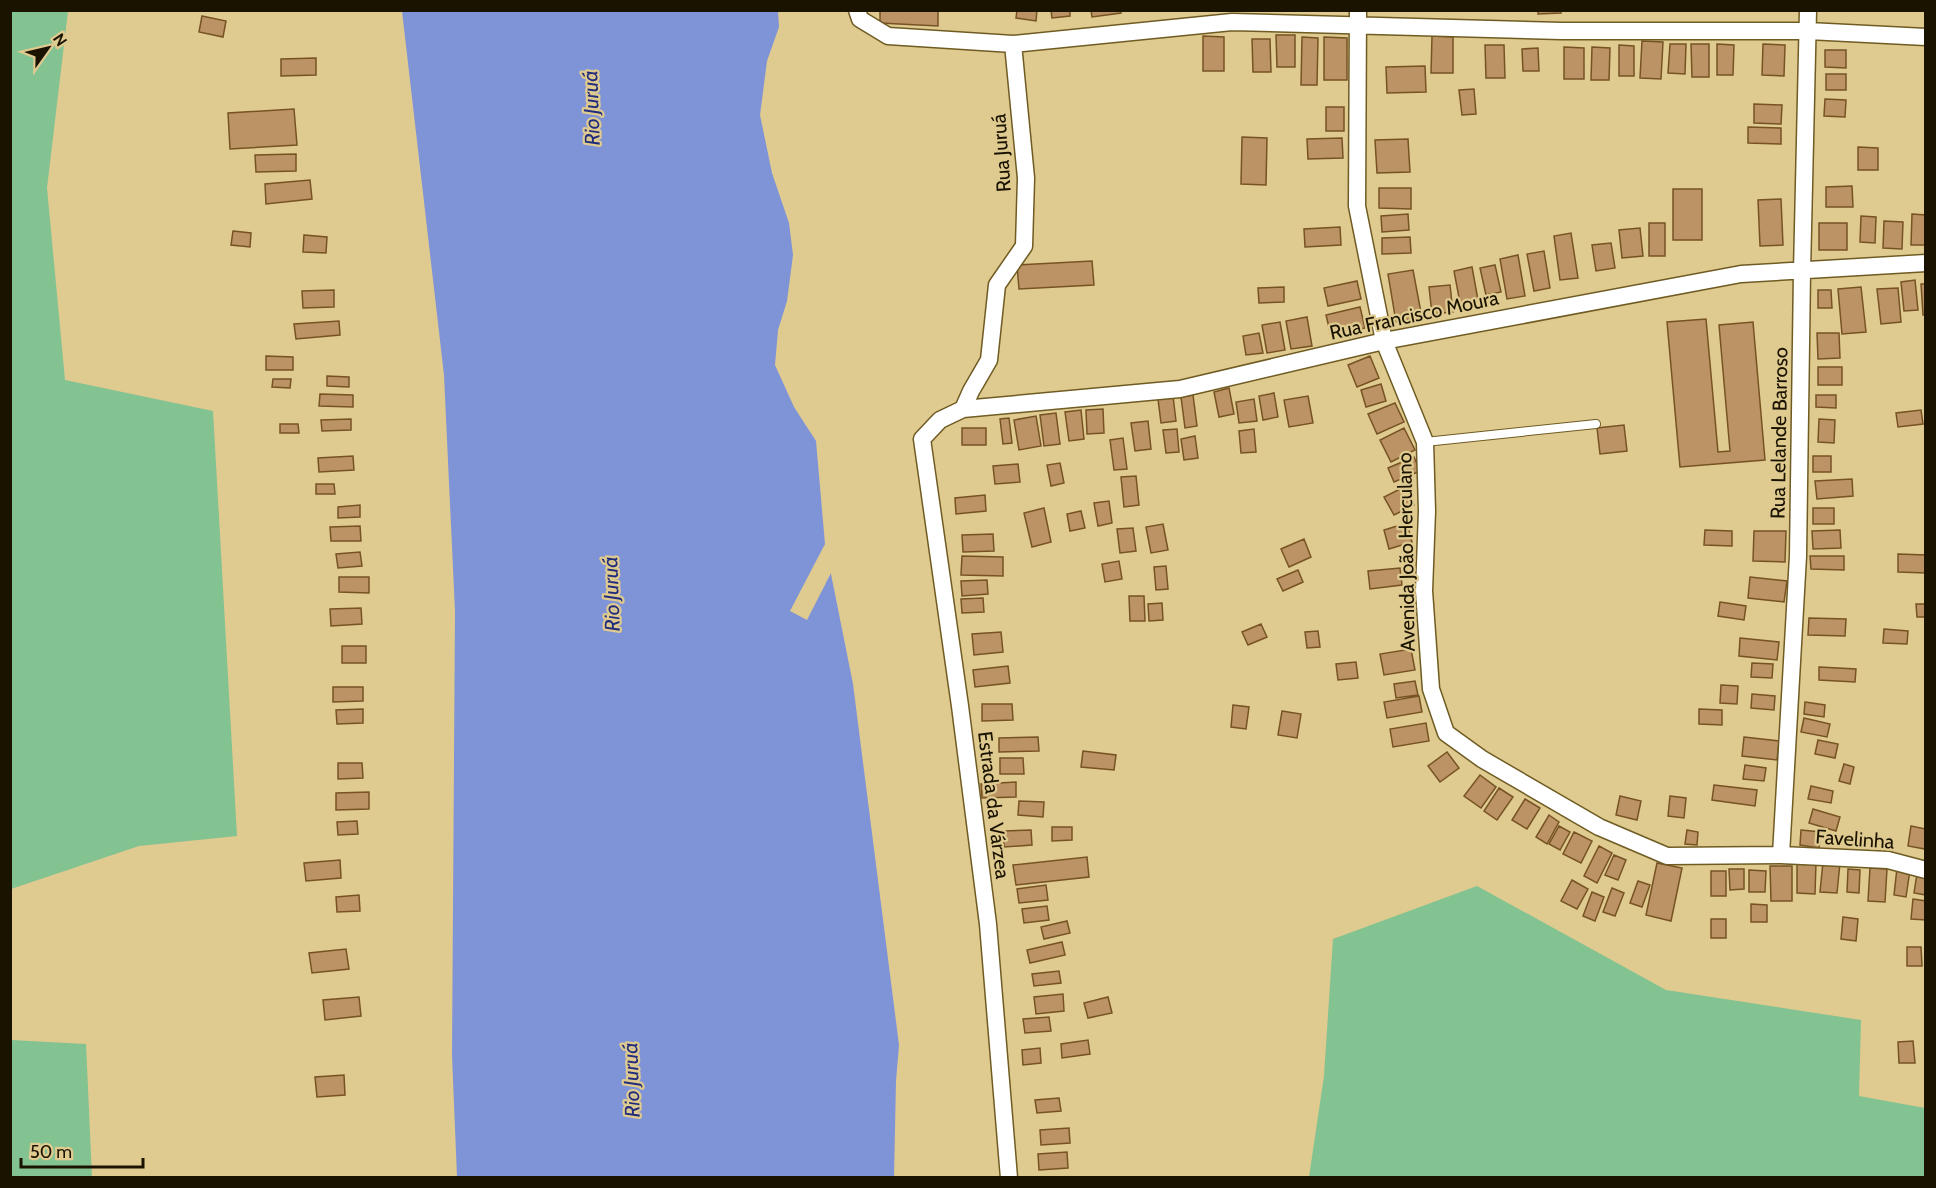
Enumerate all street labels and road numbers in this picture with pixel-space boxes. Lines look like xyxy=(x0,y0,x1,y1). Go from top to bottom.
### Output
street label: Rua Juruá xyxy=(986,113,1016,193)
street label: Rua Francisco Moura xyxy=(1327,285,1501,345)
street label: Rua Lelande Barroso xyxy=(1766,347,1792,519)
street label: Avenida João Herculano xyxy=(1392,452,1420,652)
street label: Estrada da Várzea xyxy=(973,730,1015,881)
street label: Favelinha xyxy=(1815,824,1896,854)

